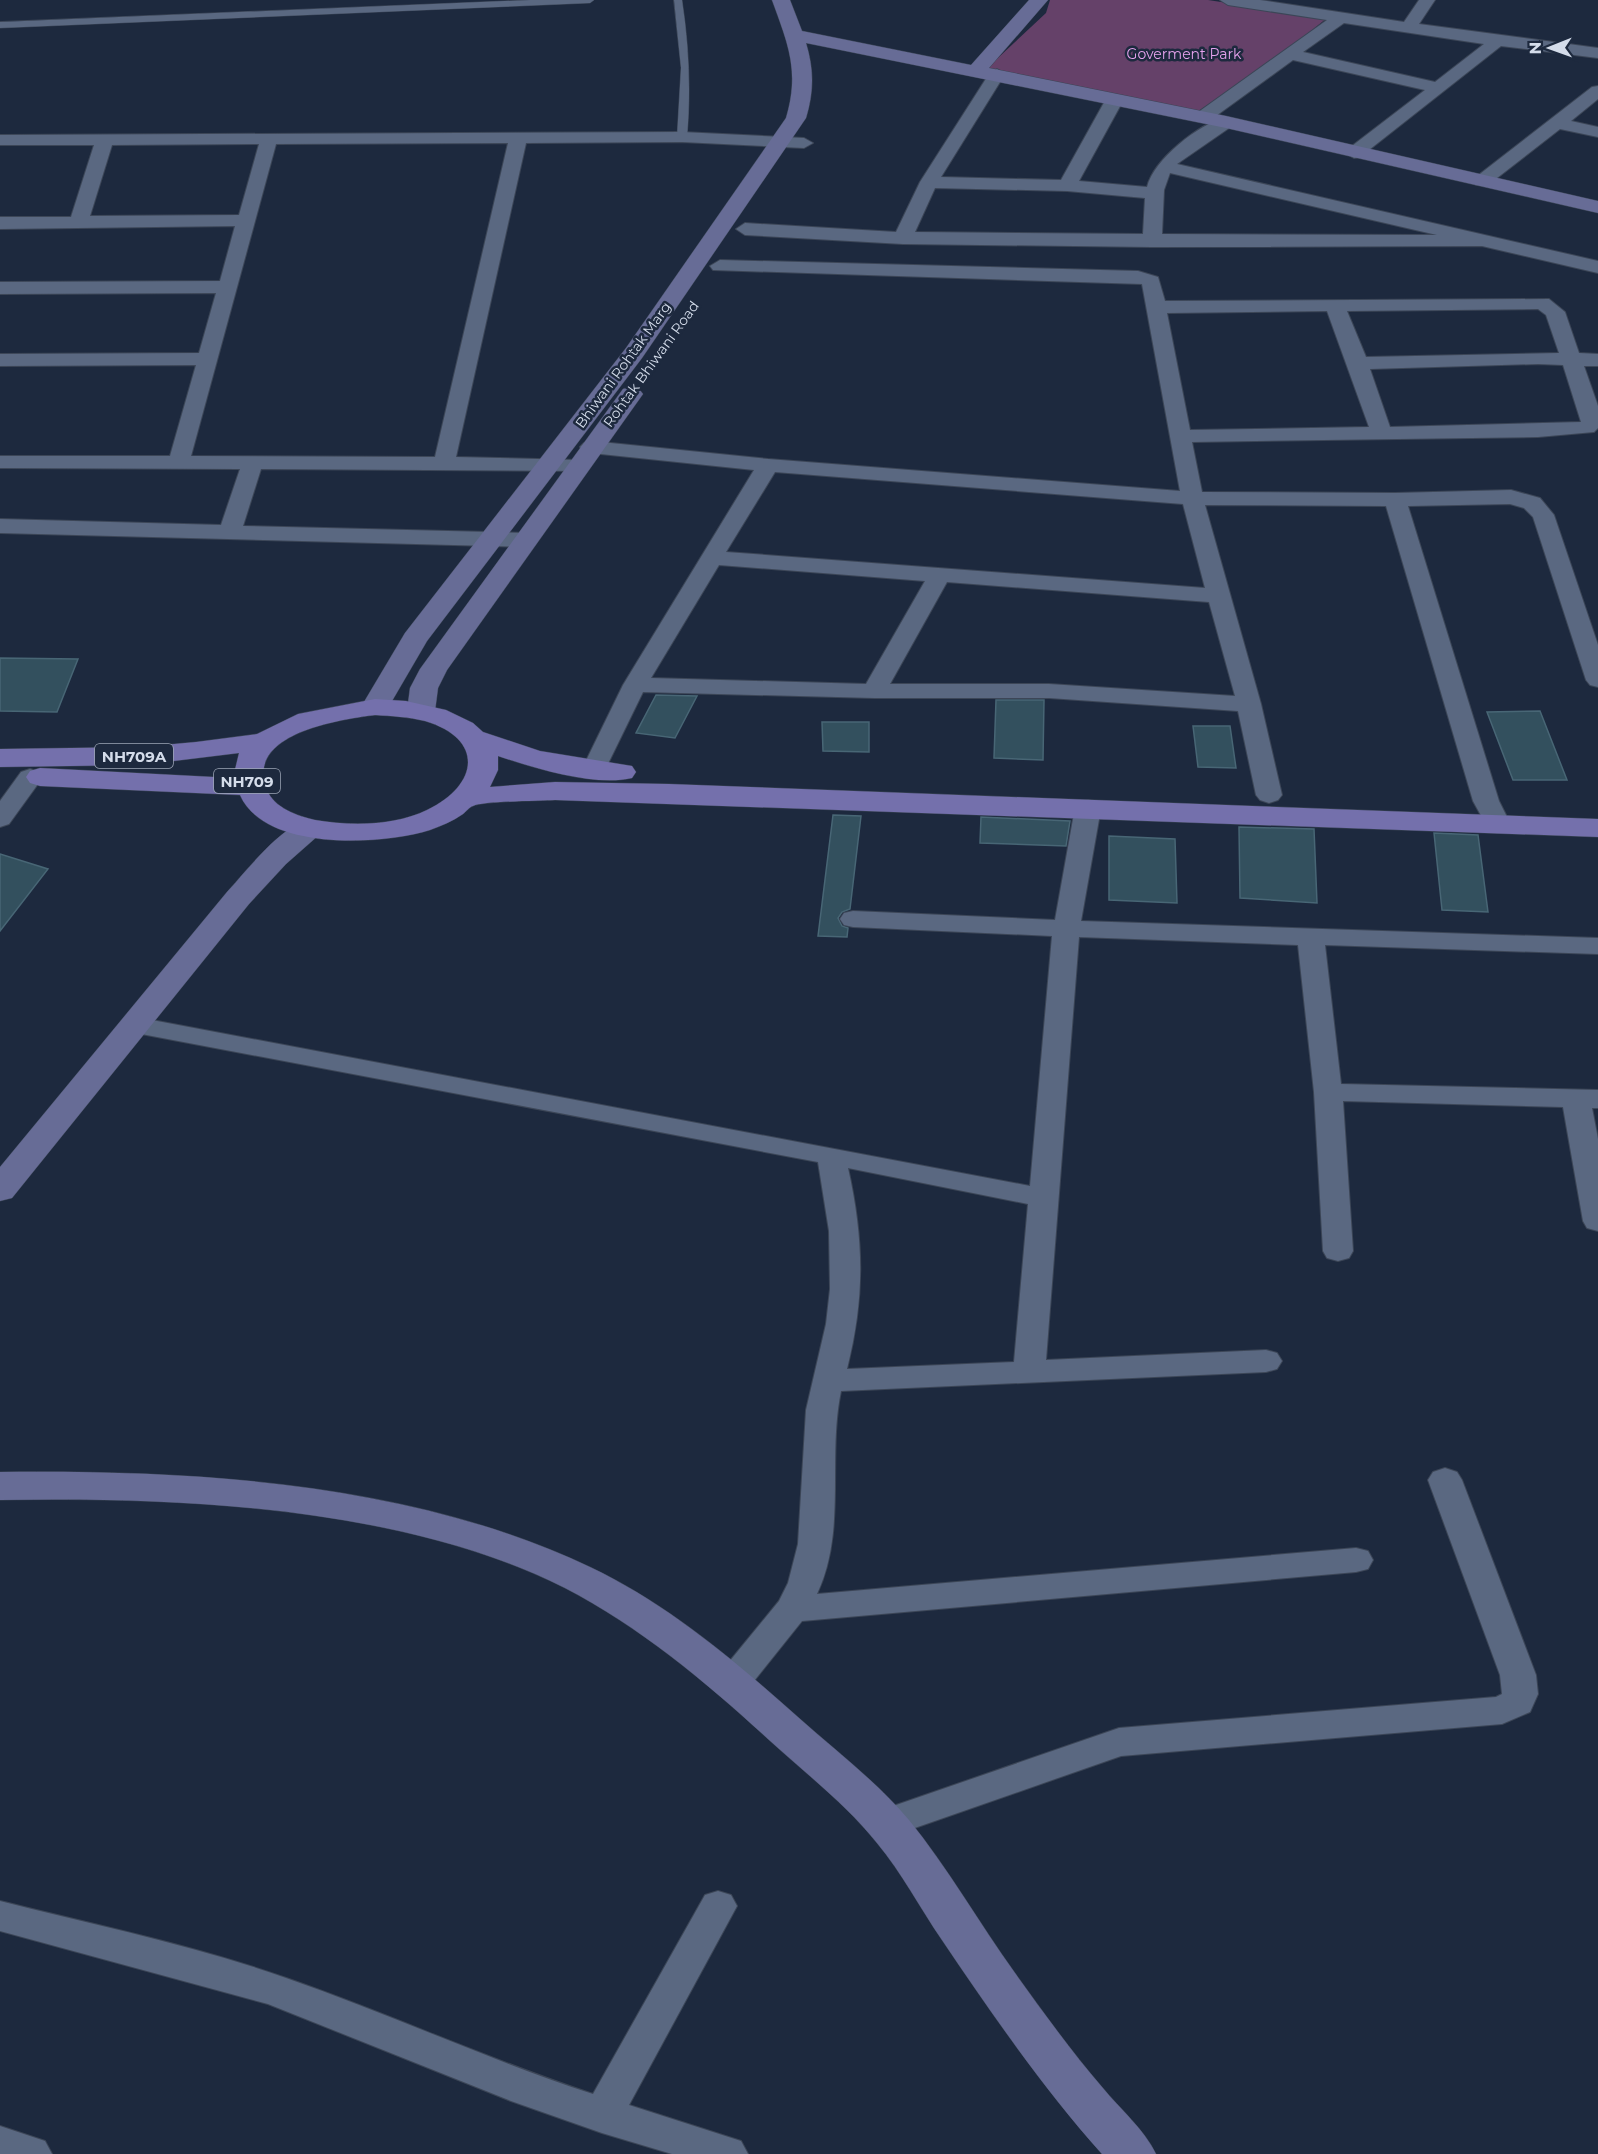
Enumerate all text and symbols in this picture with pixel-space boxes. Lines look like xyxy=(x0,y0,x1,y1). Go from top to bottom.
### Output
north arrow xyxy=(1520,18,1580,78)
text: N xyxy=(1526,42,1545,55)
park label: Goverment Park xyxy=(1127,45,1242,63)
street label: Rohtak Bhiwani Road xyxy=(599,297,703,431)
street label: Bhiwani Rohtak Marg xyxy=(571,298,675,432)
road number: NH709A xyxy=(95,744,173,768)
road number: NH709 xyxy=(214,769,280,793)

